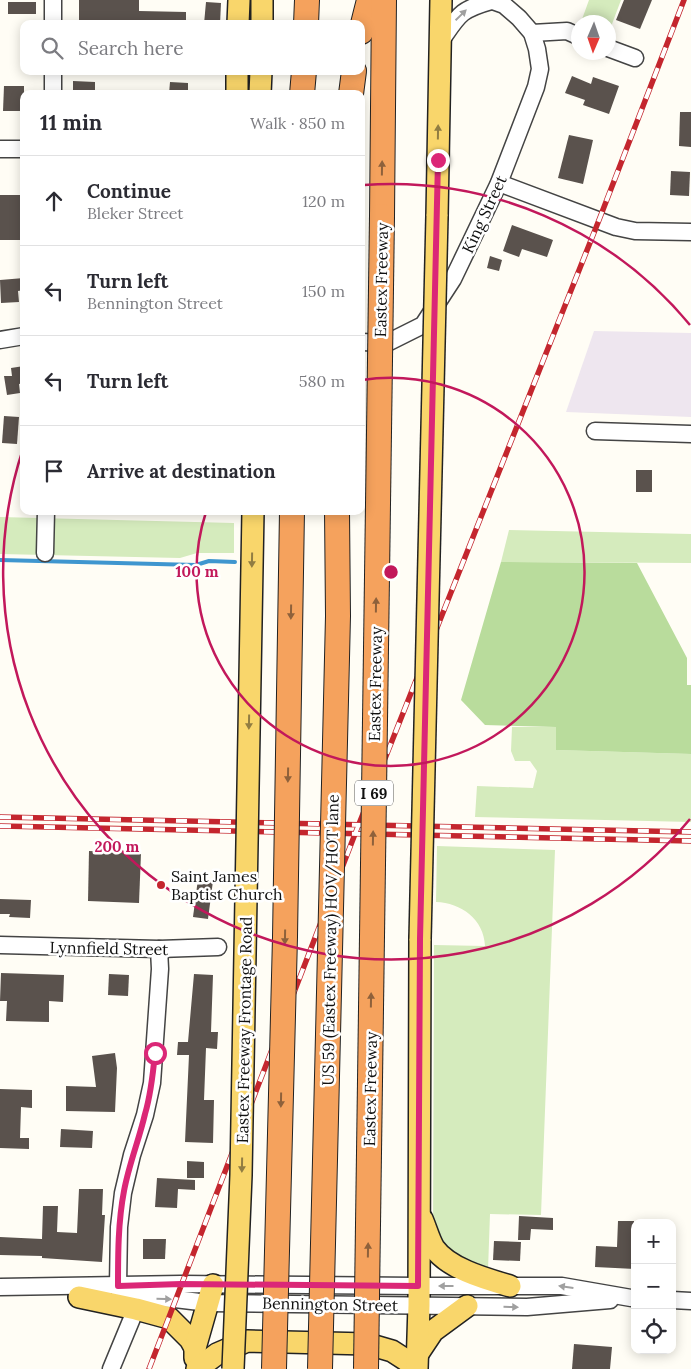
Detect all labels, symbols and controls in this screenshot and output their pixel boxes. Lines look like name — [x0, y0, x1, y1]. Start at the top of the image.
one-way arrow — [455, 9, 467, 21]
north arrow — [571, 15, 616, 60]
search box — [20, 20, 365, 75]
icon: search — [38, 34, 66, 62]
text: Search here — [78, 36, 184, 60]
text: 11 min — [40, 109, 102, 136]
text: Walk · 850 m — [250, 113, 345, 133]
one-way arrow — [435, 124, 443, 140]
route end — [427, 149, 450, 172]
one-way arrow — [379, 159, 387, 175]
street label: King Street — [457, 171, 511, 256]
text: Continue — [87, 179, 171, 203]
icon: ahead — [40, 187, 68, 215]
text: 120 m — [302, 191, 345, 211]
text: Bleker Street — [87, 203, 183, 223]
street label: Eastex Freeway — [370, 222, 392, 338]
text: Turn left — [87, 269, 168, 293]
icon: left — [40, 277, 68, 305]
text: 150 m — [302, 281, 345, 301]
text: Bennington Street — [87, 293, 223, 313]
icon: left — [40, 367, 68, 395]
text: Turn left — [87, 369, 168, 393]
text: 580 m — [299, 371, 345, 391]
icon: arrive — [40, 457, 68, 485]
text: Arrive at destination — [87, 459, 276, 483]
one-way arrow — [248, 552, 256, 568]
text: 100 m — [176, 562, 219, 581]
centre of rings — [382, 563, 400, 581]
one-way arrow — [372, 597, 380, 613]
one-way arrow — [286, 605, 294, 621]
street label: Eastex Freeway — [364, 626, 386, 742]
one-way arrow — [245, 715, 253, 731]
one-way arrow — [284, 767, 292, 783]
road number: I 69 — [355, 780, 393, 806]
street label: US 59 (Eastex Freeway) HOV/HOT lane — [317, 794, 344, 1086]
one-way arrow — [369, 830, 377, 846]
text: 200 m — [95, 837, 140, 856]
place label: Saint James Baptist Church — [171, 866, 283, 904]
marker: Saint James Baptist Church — [155, 879, 167, 891]
street label: Eastex Freeway Frontage Road — [232, 916, 256, 1144]
one-way arrow — [281, 930, 289, 946]
street label: Lynnfield Street — [49, 937, 169, 959]
one-way arrow — [367, 992, 375, 1008]
street label: Eastex Freeway — [359, 1031, 381, 1147]
route start — [144, 1042, 167, 1065]
one-way arrow — [277, 1092, 285, 1108]
one-way arrow — [237, 1157, 245, 1173]
map controls — [631, 1219, 676, 1354]
button: + — [631, 1219, 676, 1264]
one-way arrow — [364, 1242, 372, 1258]
button: − — [631, 1264, 676, 1309]
one-way arrow — [438, 1282, 454, 1290]
one-way arrow — [558, 1283, 574, 1291]
street label: Bennington Street — [262, 1293, 399, 1315]
one-way arrow — [156, 1295, 172, 1303]
one-way arrow — [503, 1303, 519, 1311]
button: locate — [631, 1309, 676, 1354]

